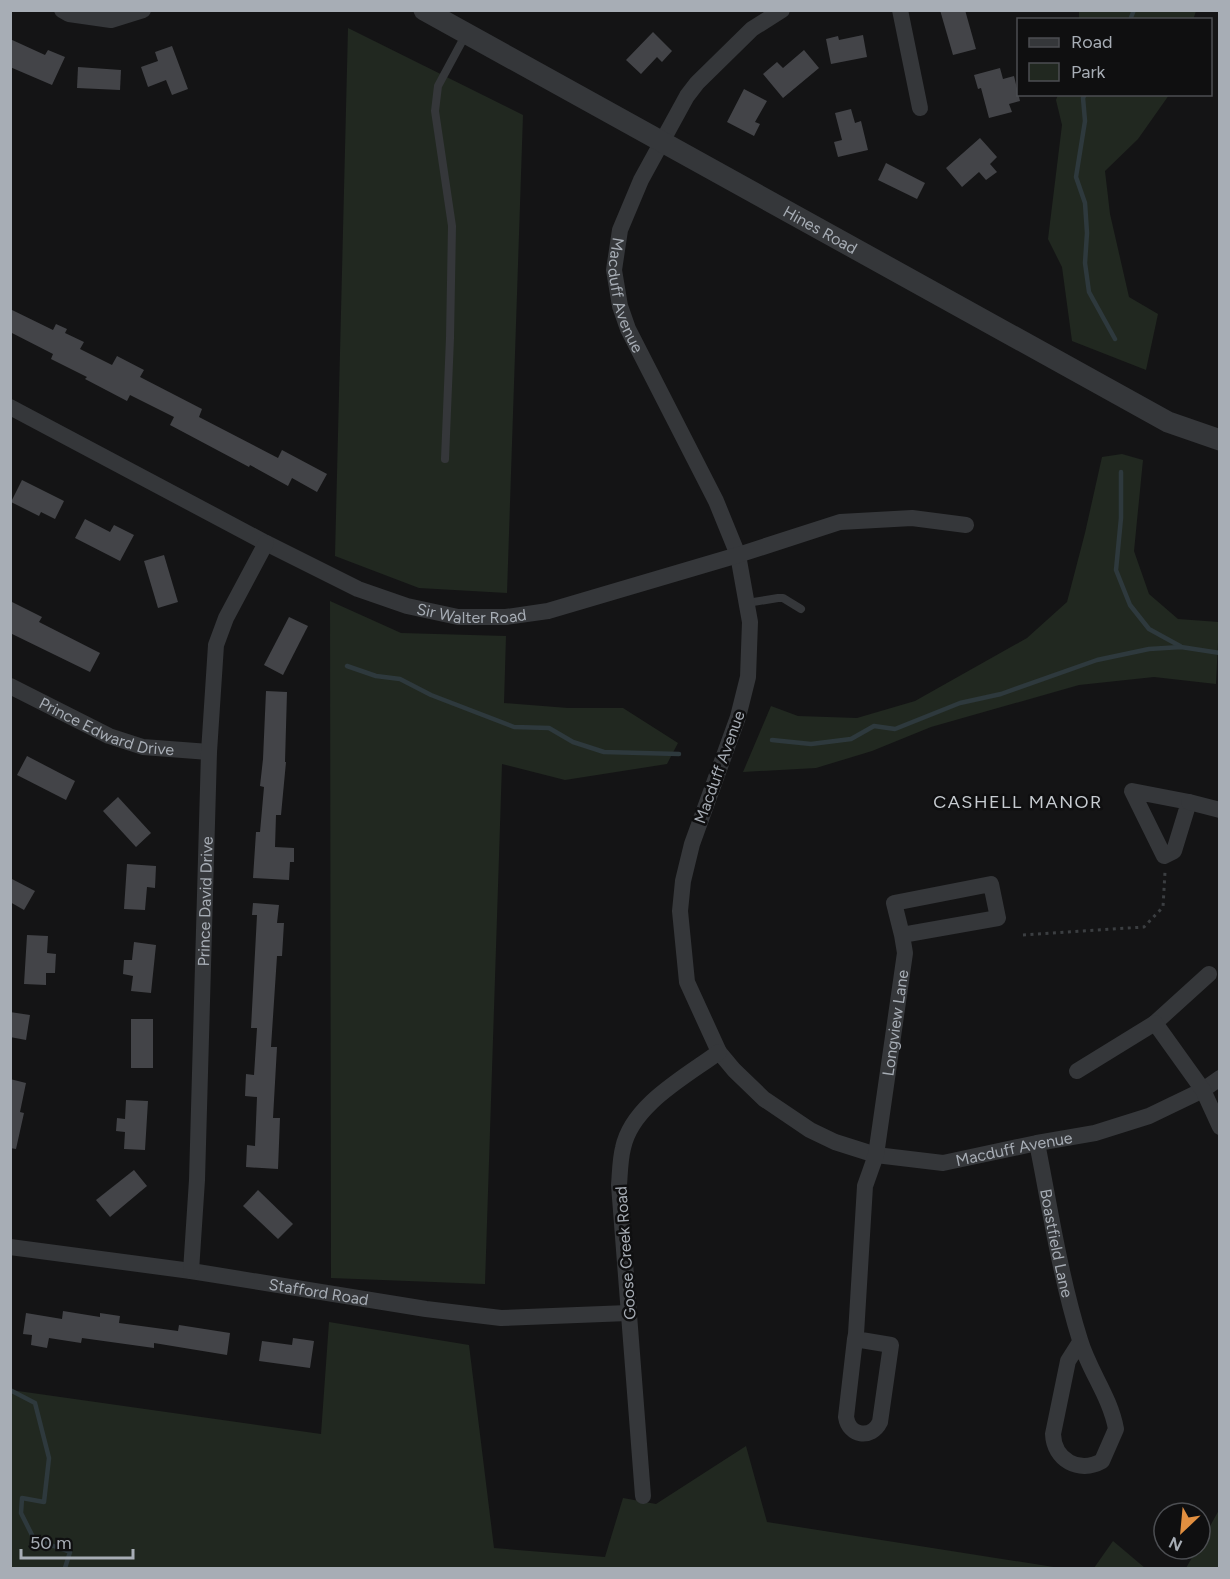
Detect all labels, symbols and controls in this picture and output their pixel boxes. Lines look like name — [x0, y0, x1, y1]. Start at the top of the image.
legend — [1017, 18, 1212, 96]
text: Road — [1071, 31, 1112, 53]
text: Park — [1071, 61, 1106, 83]
street label: Hines Road — [780, 202, 860, 258]
street label: Macduff Avenue — [604, 236, 648, 356]
street label: Sir Walter Road — [415, 599, 528, 628]
street label: Prince Edward Drive — [36, 693, 175, 759]
street label: Macduff Avenue — [690, 708, 749, 826]
district label: CASHELL MANOR — [933, 791, 1103, 813]
street label: Prince David Drive — [194, 836, 217, 967]
street label: Longview Lane — [878, 968, 913, 1077]
street label: Macduff Avenue — [954, 1128, 1074, 1170]
street label: Goose Creek Road — [611, 1186, 640, 1320]
street label: Boastfield Lane — [1036, 1187, 1077, 1300]
street label: Stafford Road — [267, 1275, 370, 1310]
north arrow — [1152, 1501, 1212, 1561]
scale bar — [21, 1522, 134, 1560]
text: 50 m — [30, 1532, 72, 1554]
text: N — [1166, 1533, 1185, 1555]

